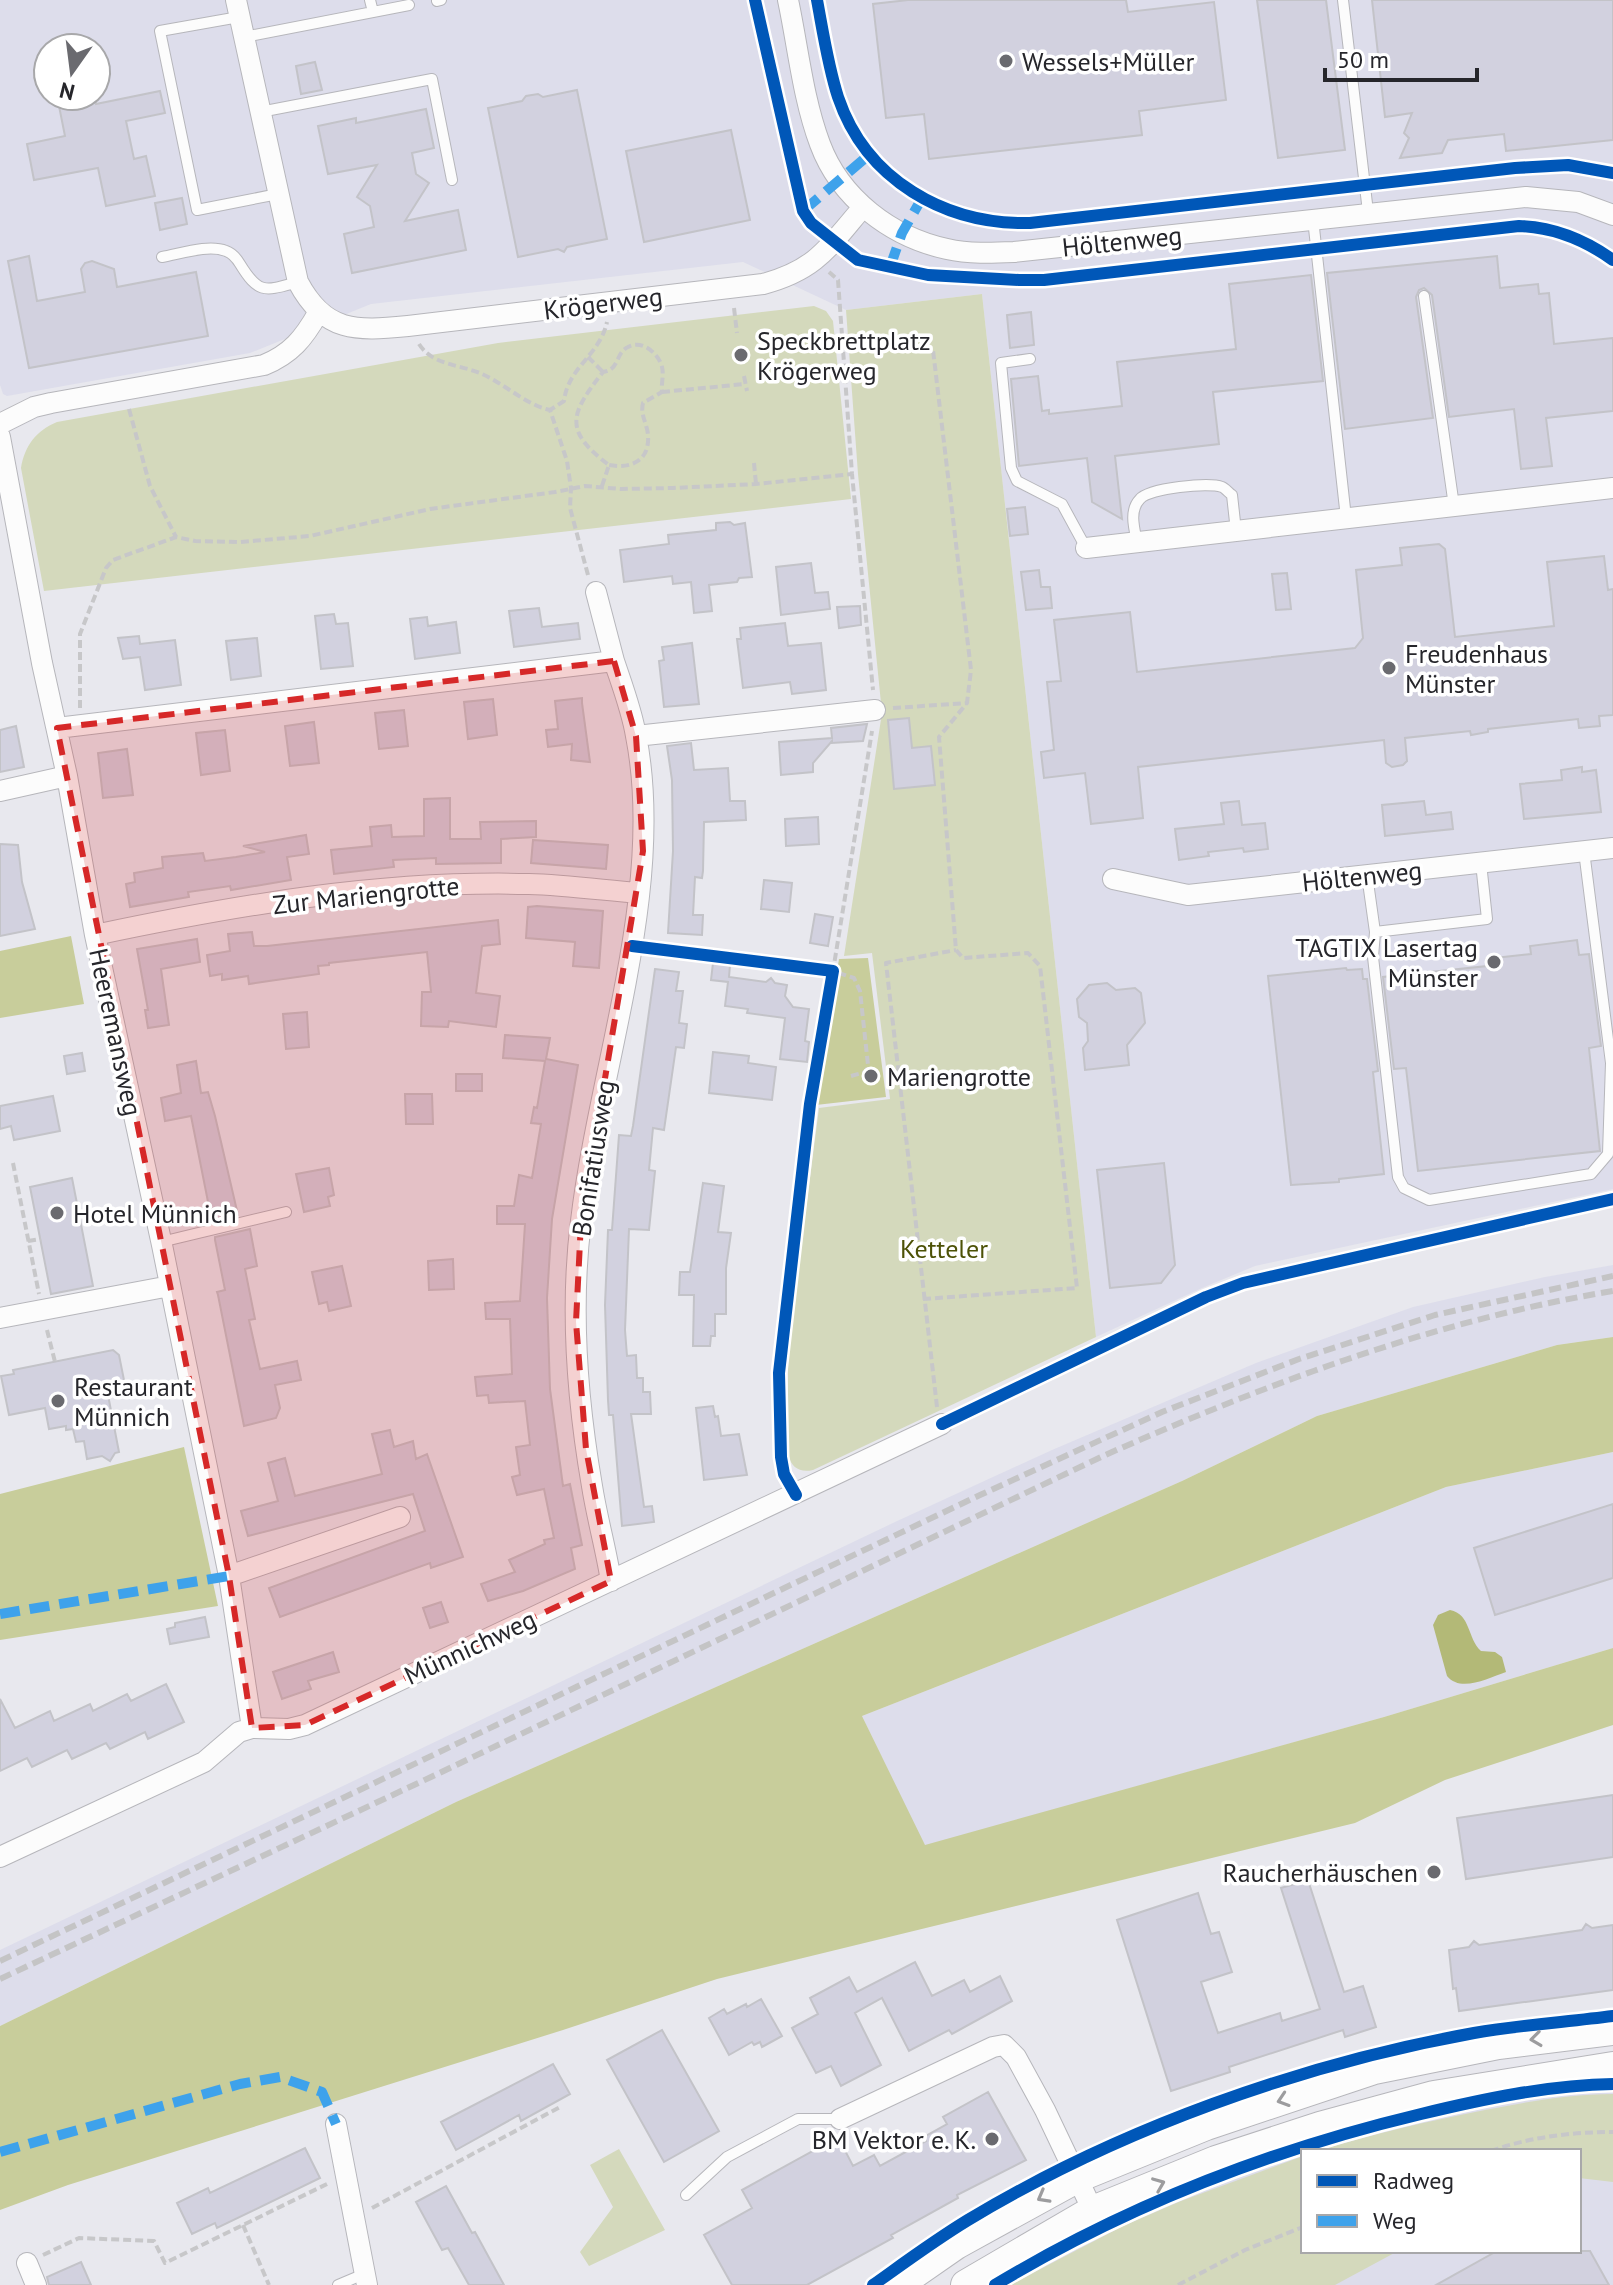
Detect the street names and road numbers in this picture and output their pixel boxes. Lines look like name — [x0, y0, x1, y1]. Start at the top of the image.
street label: Höltenweg — [1060, 218, 1184, 264]
street label: Krögerweg — [542, 279, 664, 327]
street label: Höltenweg — [1300, 853, 1424, 899]
street label: Zur Mariengrotte — [271, 869, 461, 921]
street label: Heeremansweg — [82, 945, 150, 1119]
street label: Bonifatiusweg — [564, 1077, 622, 1239]
street label: Münnichweg — [399, 1602, 541, 1692]

